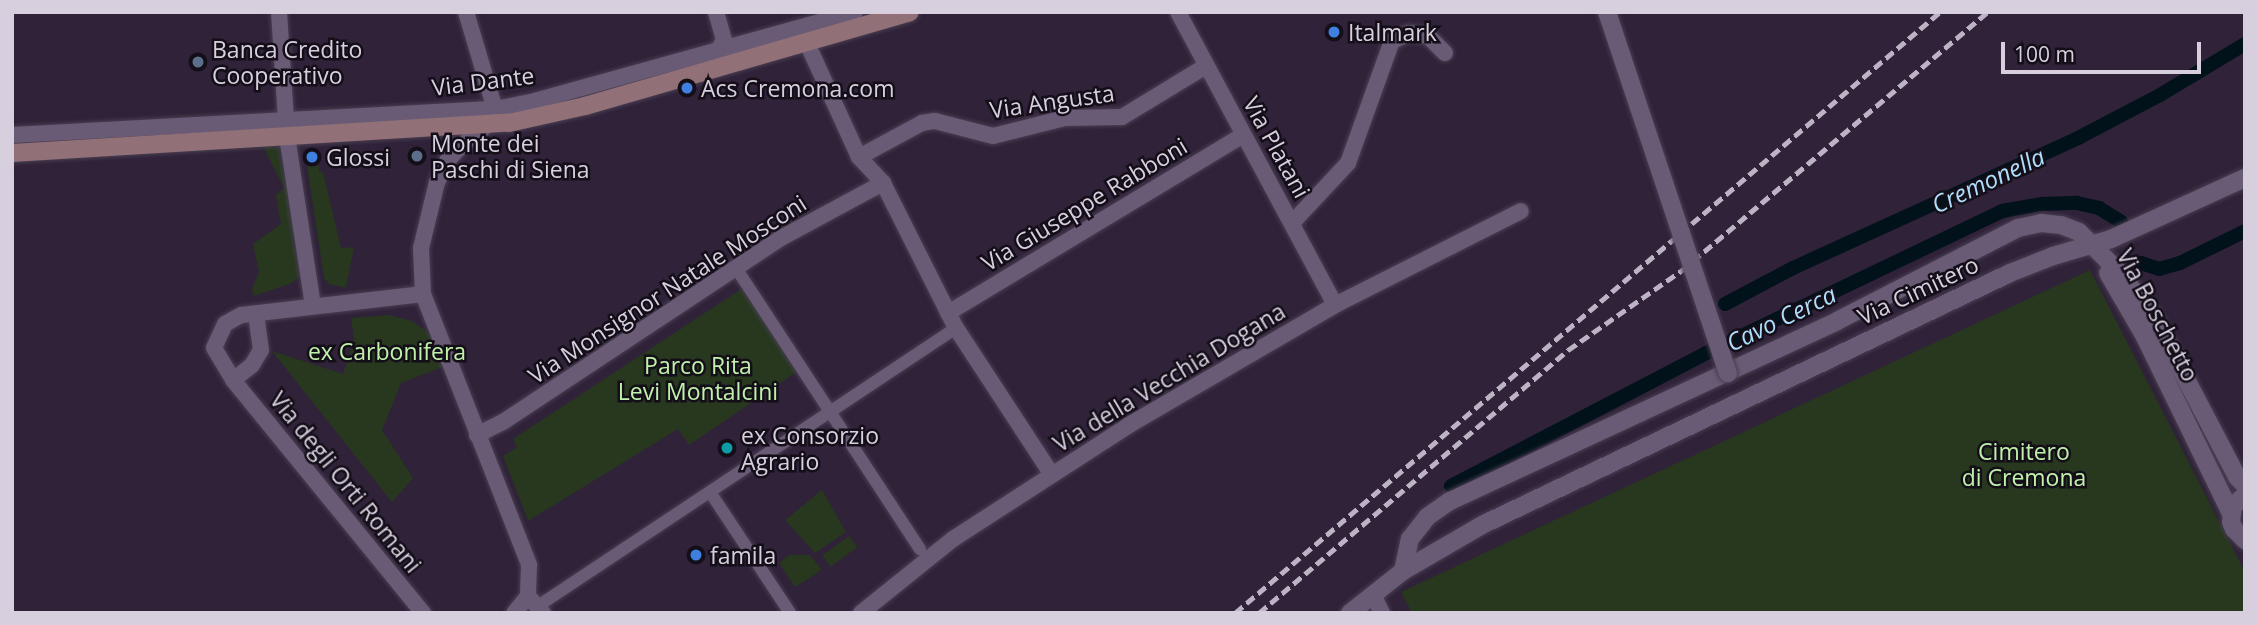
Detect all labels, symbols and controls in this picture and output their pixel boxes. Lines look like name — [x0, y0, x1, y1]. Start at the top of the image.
place label: Italmark — [1348, 18, 1437, 46]
marker: Italmark — [1326, 24, 1342, 40]
scale bar — [2005, 28, 2204, 72]
place label: Banca Credito Cooperativo — [212, 35, 362, 89]
text: 100 m — [2014, 40, 2075, 68]
marker: Banca Credito Cooperativo — [190, 54, 206, 70]
street label: Via Dante — [430, 61, 536, 101]
place label: Acs Cremona.com — [701, 74, 895, 102]
street label: Via Angusta — [988, 79, 1116, 123]
marker: Acs Cremona.com — [679, 80, 695, 96]
street label: Via Platani — [1238, 92, 1316, 202]
place label: Monte dei Paschi di Siena — [431, 129, 590, 183]
street label: Via Giuseppe Rabboni — [976, 132, 1192, 276]
water label: Cremonella — [1927, 141, 2049, 219]
place label: Glossi — [326, 143, 390, 171]
marker: Monte dei Paschi di Siena — [409, 148, 425, 164]
marker: Glossi — [304, 149, 320, 165]
street label: Via Monsignor Natale Mosconi — [523, 189, 811, 389]
street label: Via Boschetto — [2111, 244, 2205, 386]
street label: Via Cimitero — [1853, 250, 1983, 330]
water label: Cavo Cerca — [1721, 279, 1841, 357]
street label: Via della Vecchia Dogana — [1048, 297, 1290, 457]
park label: ex Carbonifera — [308, 337, 466, 365]
park label: Parco Rita Levi Montalcini — [618, 351, 778, 405]
street label: Via degli Orti Romani — [265, 386, 427, 578]
place label: ex Consorzio Agrario — [741, 421, 879, 475]
park label: Cimitero di Cremona — [1962, 437, 2086, 491]
marker: ex Consorzio Agrario — [719, 440, 735, 456]
place label: famila — [710, 541, 776, 569]
marker: famila — [688, 547, 704, 563]

